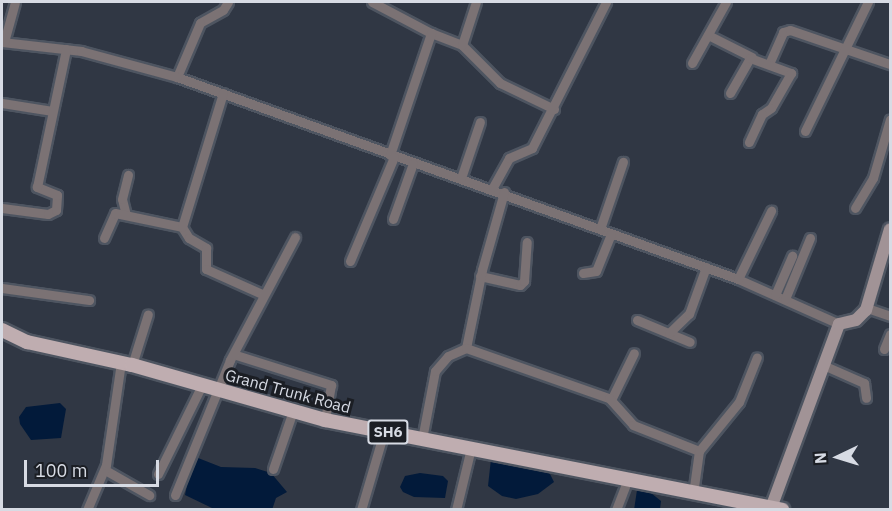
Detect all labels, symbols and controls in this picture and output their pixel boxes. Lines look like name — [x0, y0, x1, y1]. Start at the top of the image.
street label: Grand Trunk Road — [223, 365, 353, 417]
road number: SH6 — [367, 420, 409, 444]
north arrow — [808, 427, 868, 487]
scale bar — [27, 448, 162, 486]
text: N — [810, 452, 830, 465]
text: 100 m — [35, 459, 87, 482]

